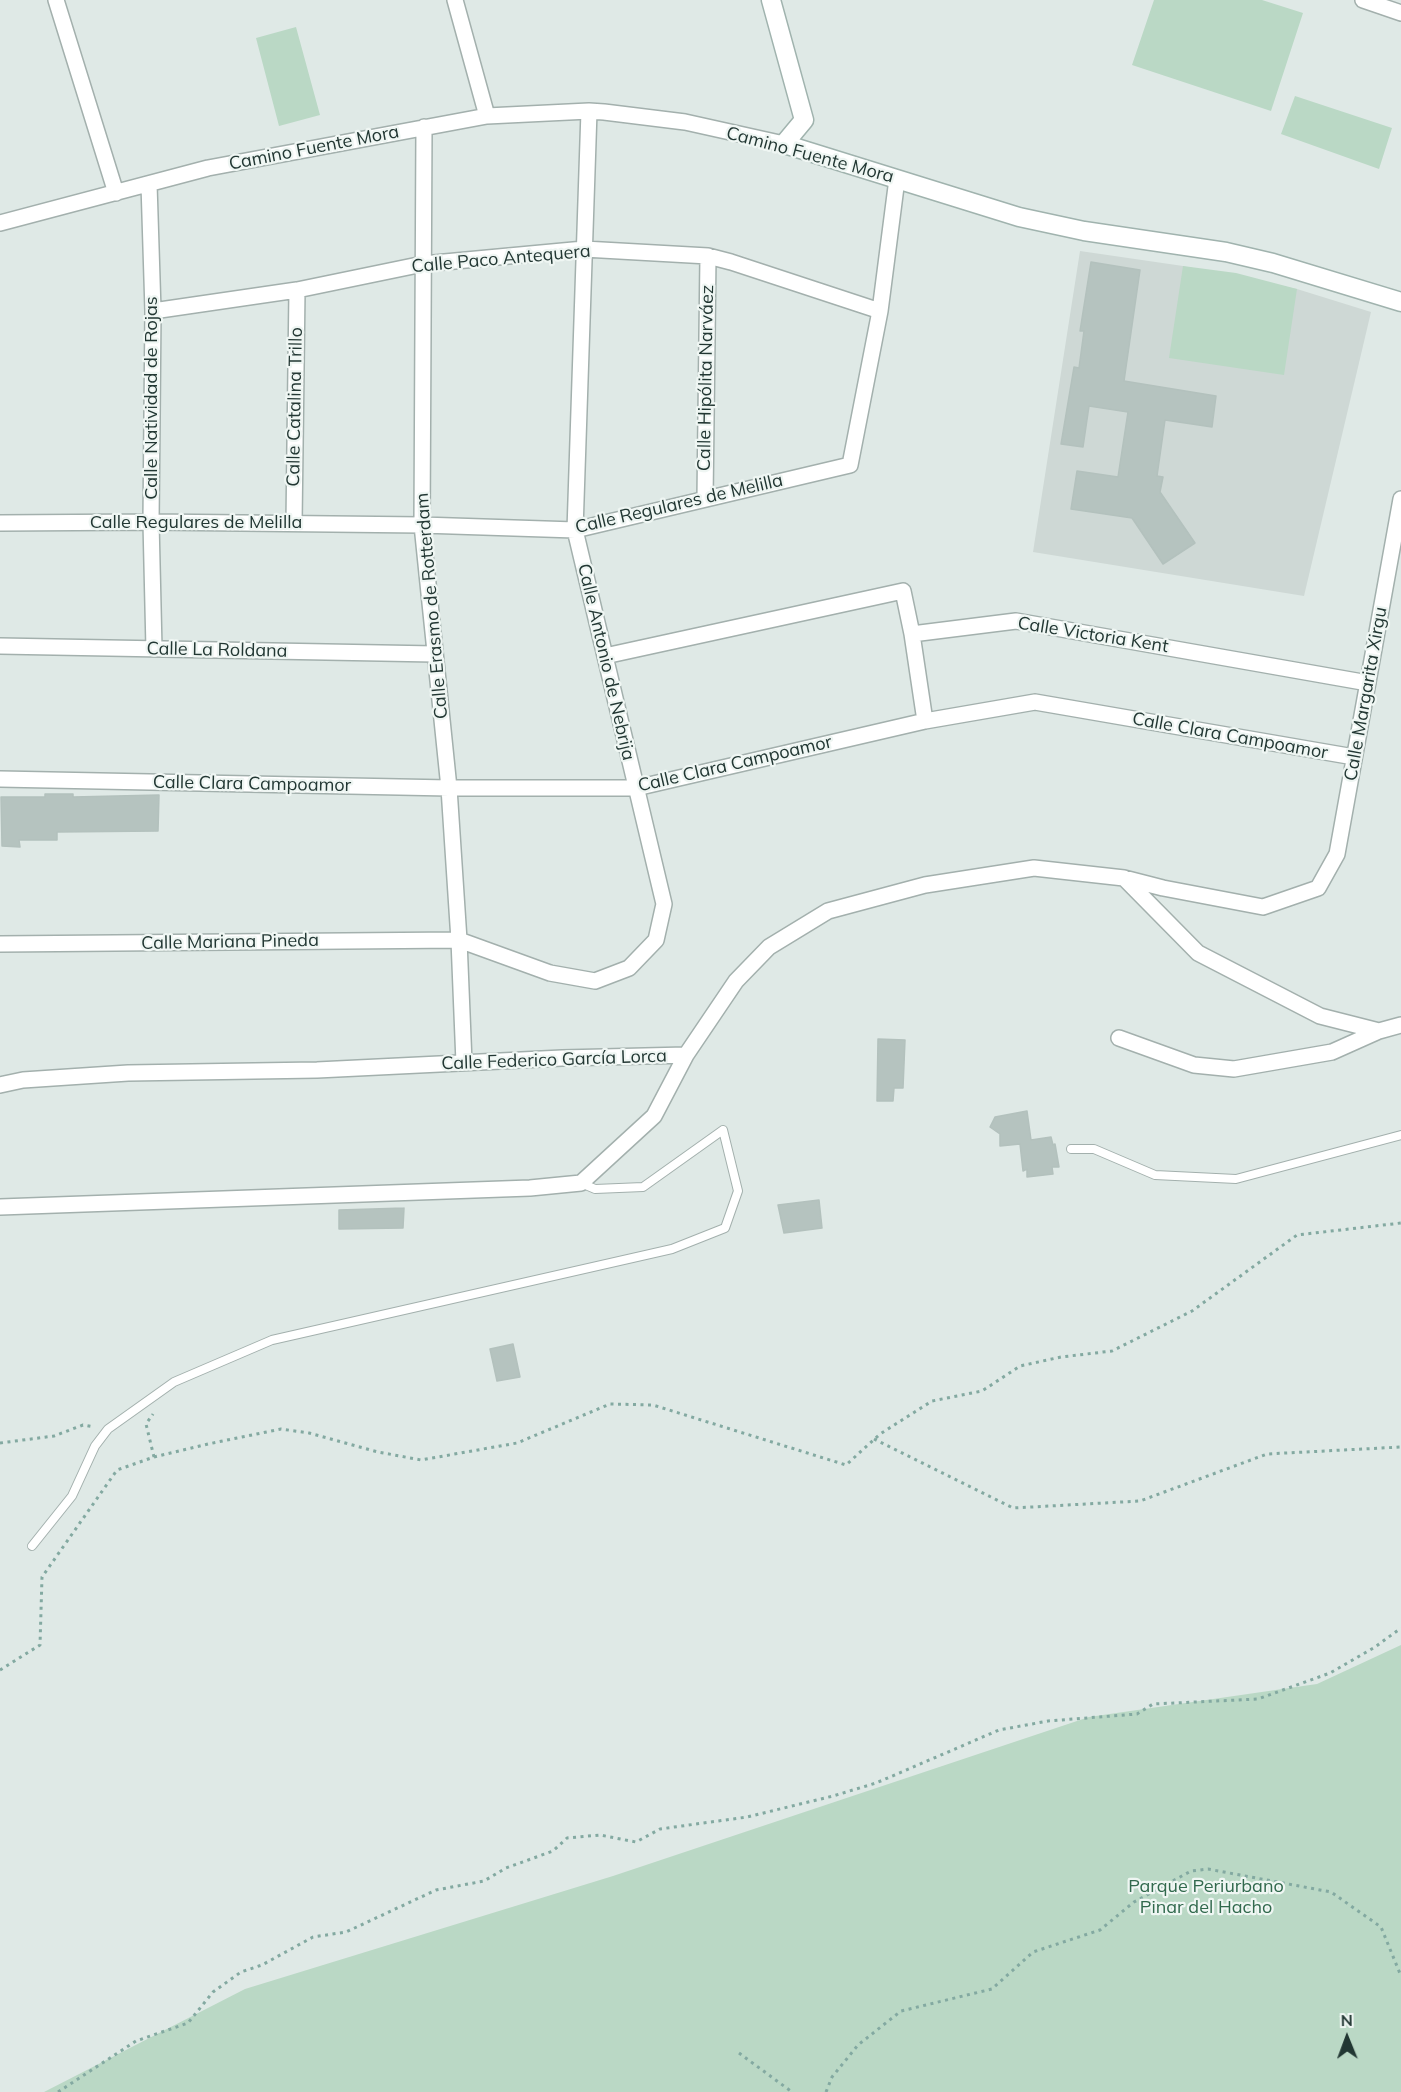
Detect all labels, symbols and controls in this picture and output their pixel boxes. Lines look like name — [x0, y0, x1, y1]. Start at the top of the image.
street label: Camino Fuente Mora — [227, 121, 401, 175]
street label: Camino Fuente Mora — [724, 122, 896, 188]
street label: Calle Paco Antequera — [411, 240, 591, 278]
street label: Calle Hipólita Narváez — [694, 285, 718, 471]
street label: Calle Natividad de Rojas — [141, 296, 163, 500]
street label: Calle Catalina Trillo — [283, 327, 307, 487]
street label: Calle Regulares de Melilla — [573, 470, 785, 538]
street label: Calle Erasmo de Rotterdam — [411, 492, 453, 720]
street label: Calle Regulares de Melilla — [90, 512, 302, 534]
street label: Calle Antonio de Nebrija — [573, 562, 639, 762]
street label: Calle Margarita Xirgu — [1340, 605, 1392, 783]
street label: Calle Victoria Kent — [1016, 612, 1170, 658]
street label: Calle La Roldana — [146, 638, 288, 662]
street label: Calle Clara Campoamor — [1130, 708, 1330, 764]
street label: Calle Clara Campoamor — [636, 731, 834, 797]
street label: Calle Clara Campoamor — [153, 771, 351, 797]
street label: Calle Mariana Pineda — [141, 930, 319, 954]
street label: Calle Federico García Lorca — [441, 1045, 667, 1075]
park label: Parque Periurbano Pinar del Hacho — [1128, 1876, 1284, 1918]
north arrow — [1317, 2008, 1377, 2068]
text: N — [1340, 2010, 1353, 2030]

